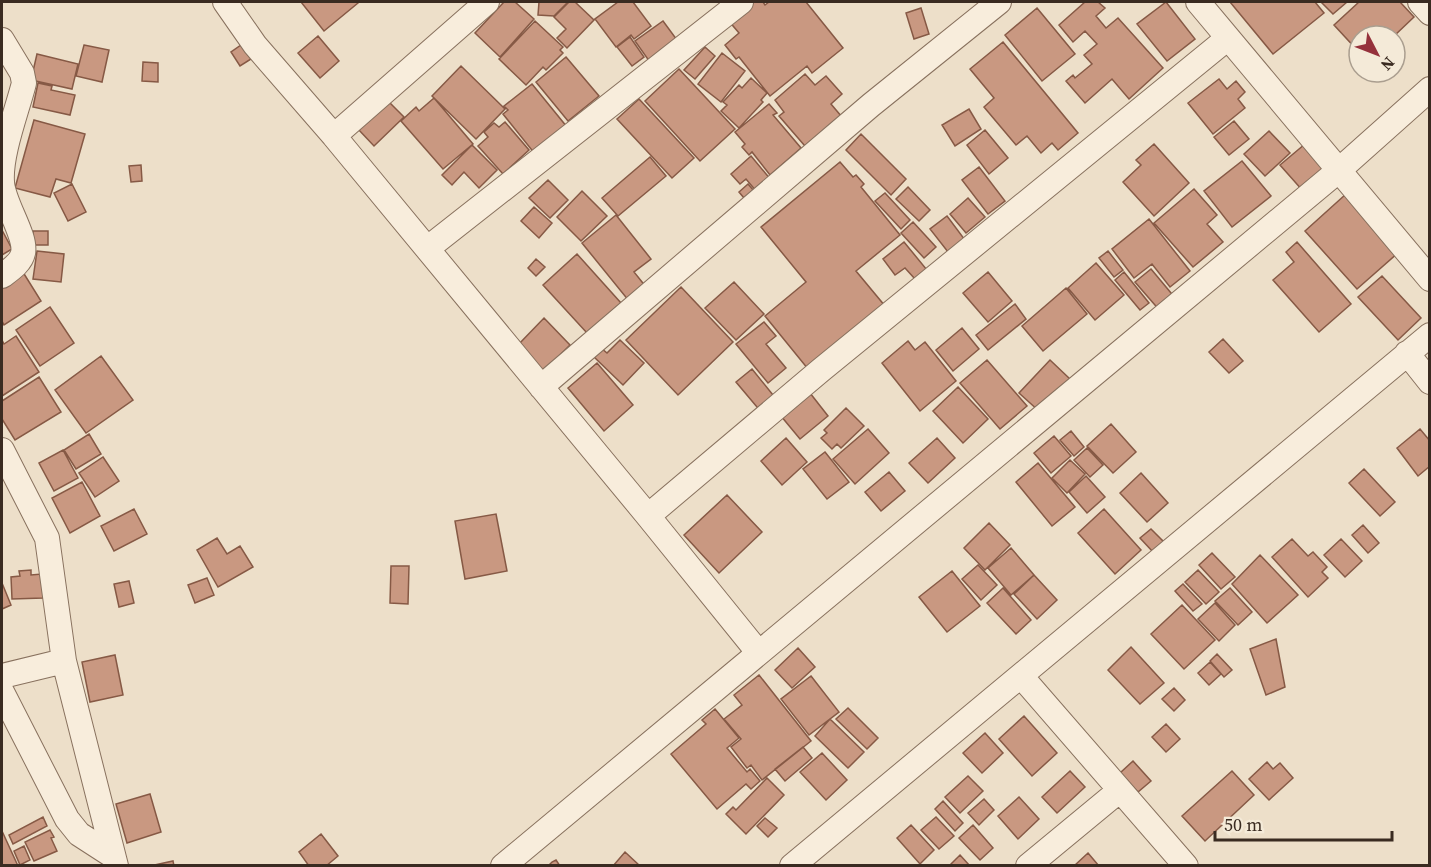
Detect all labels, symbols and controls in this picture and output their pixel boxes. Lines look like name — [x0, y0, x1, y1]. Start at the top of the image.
north arrow — [1347, 24, 1407, 84]
text: N — [1376, 52, 1400, 76]
scale bar — [1215, 804, 1392, 842]
text: 50 m — [1224, 812, 1262, 837]

